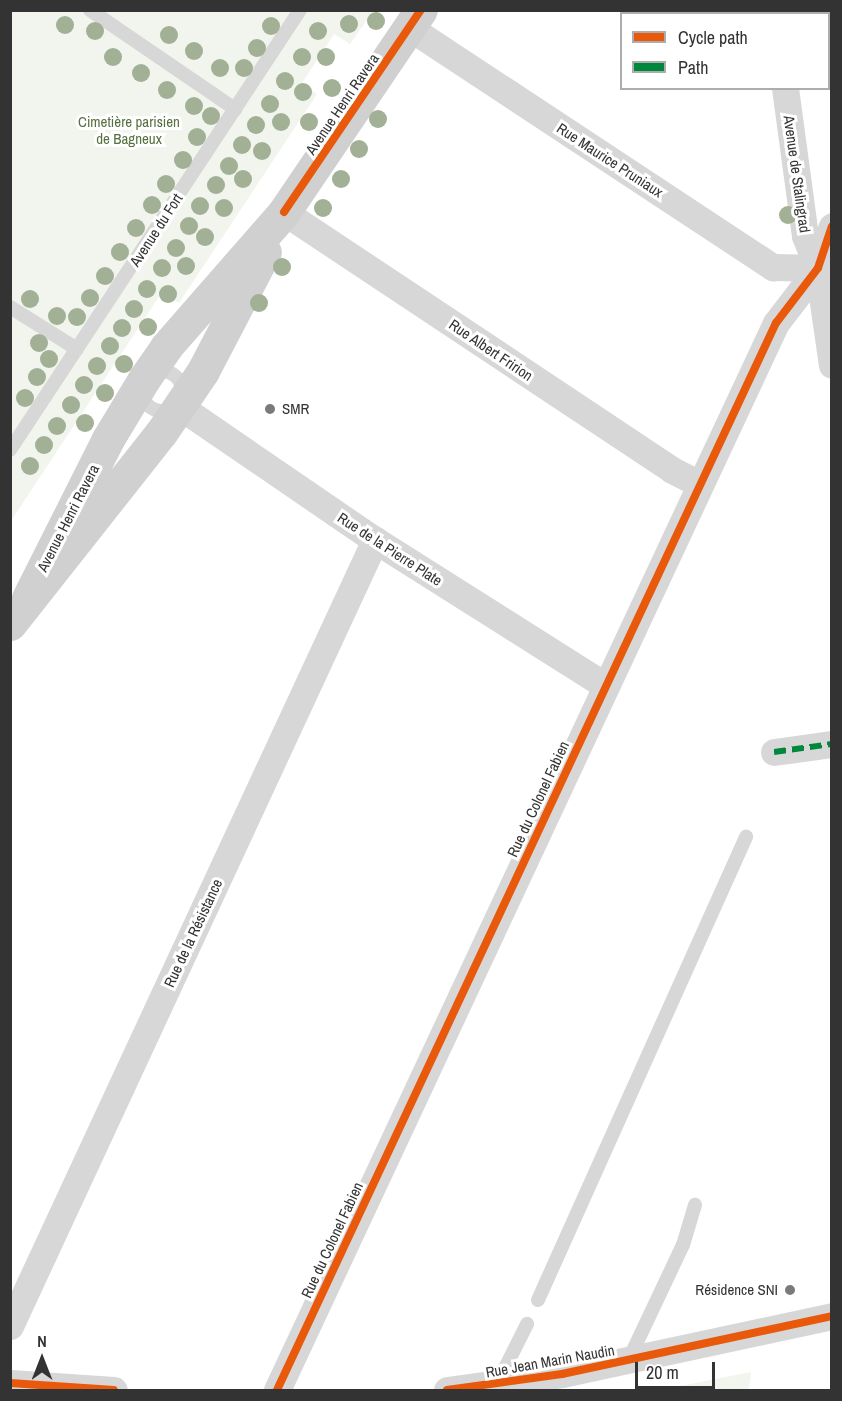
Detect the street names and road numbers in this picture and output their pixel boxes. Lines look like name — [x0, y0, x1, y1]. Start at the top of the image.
street label: Avenue Henri Ravera — [302, 50, 382, 158]
street label: Avenue de Stalingrad — [780, 114, 814, 234]
street label: Rue Maurice Pruniaux — [553, 119, 667, 201]
street label: Avenue du Fort — [126, 190, 186, 270]
street label: Rue Albert Fririon — [445, 315, 537, 385]
street label: Avenue Henri Ravera — [33, 461, 103, 575]
street label: Rue de la Pierre Plate — [334, 508, 446, 590]
street label: Rue du Colonel Fabien — [503, 738, 573, 860]
street label: Rue de la Résistance — [160, 876, 226, 990]
street label: Rue du Colonel Fabien — [297, 1179, 367, 1301]
street label: Rue Jean Marin Naudin — [484, 1341, 616, 1381]

